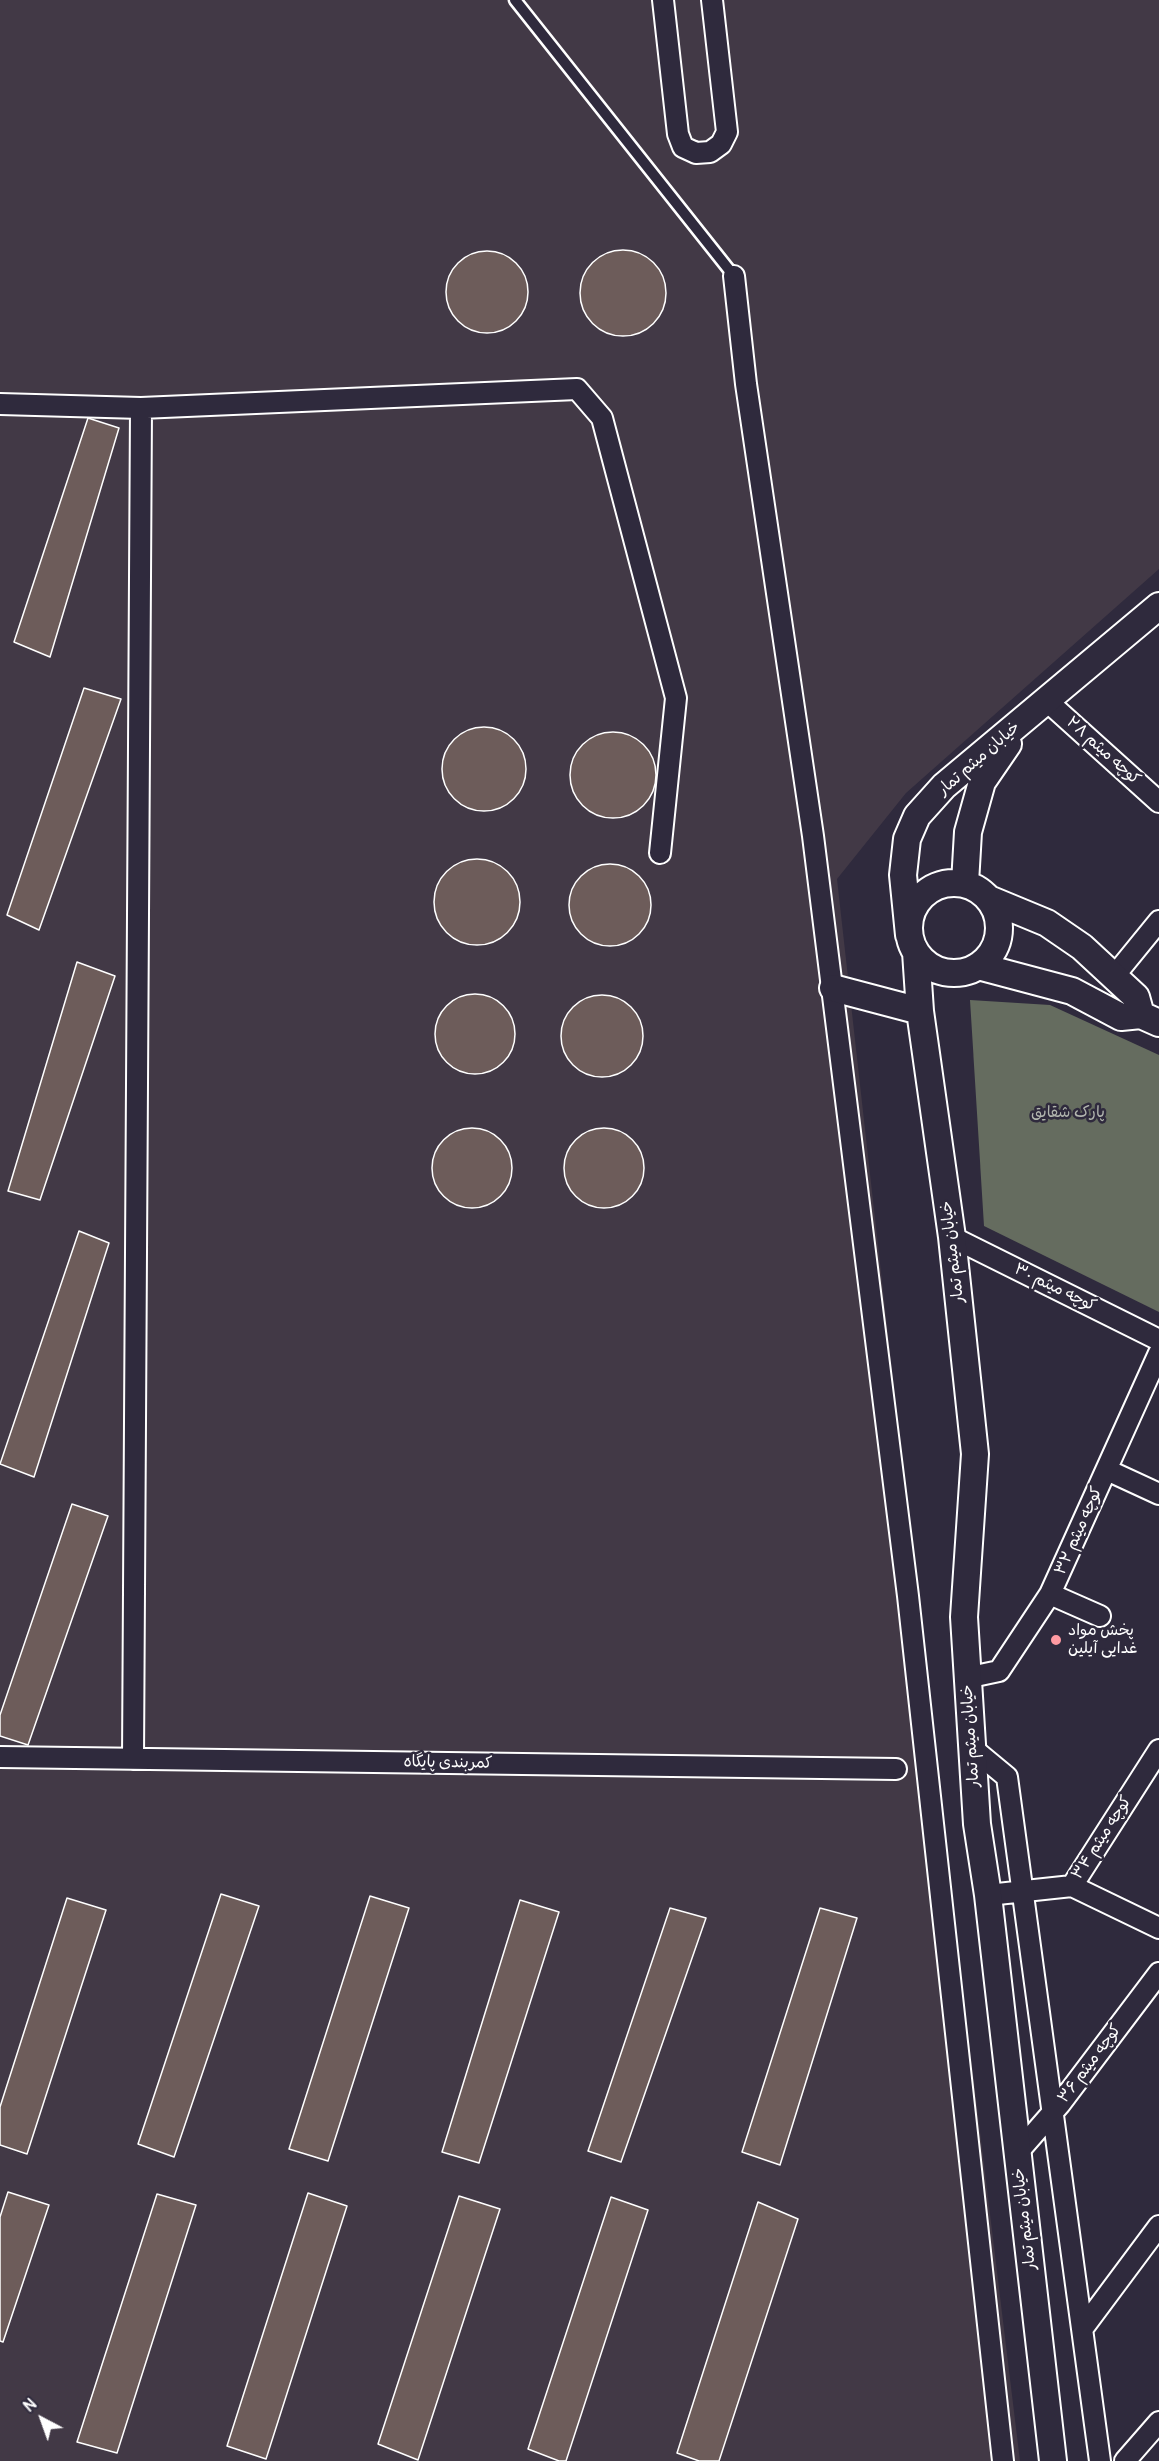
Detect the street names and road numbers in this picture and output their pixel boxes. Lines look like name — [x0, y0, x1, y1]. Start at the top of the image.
street label: کوچه میثم ۲۸ — [1062, 713, 1144, 789]
street label: خیابان میثم تمار — [934, 718, 1024, 800]
street label: خیابان میثم تمار — [937, 1200, 969, 1304]
street label: کوچه میثم ۳۰ — [1011, 1260, 1099, 1316]
street label: کوچه میثم ۳۲ — [1051, 1484, 1107, 1578]
street label: خیابان میثم تمار — [958, 1684, 984, 1788]
street label: کمربندی پایگاه — [403, 1753, 493, 1773]
street label: کوچه میثم ۳۴ — [1068, 1793, 1136, 1883]
street label: کوچه میثم ۳۶ — [1054, 2021, 1126, 2107]
street label: خیابان میثم تمار — [1009, 2167, 1041, 2271]

